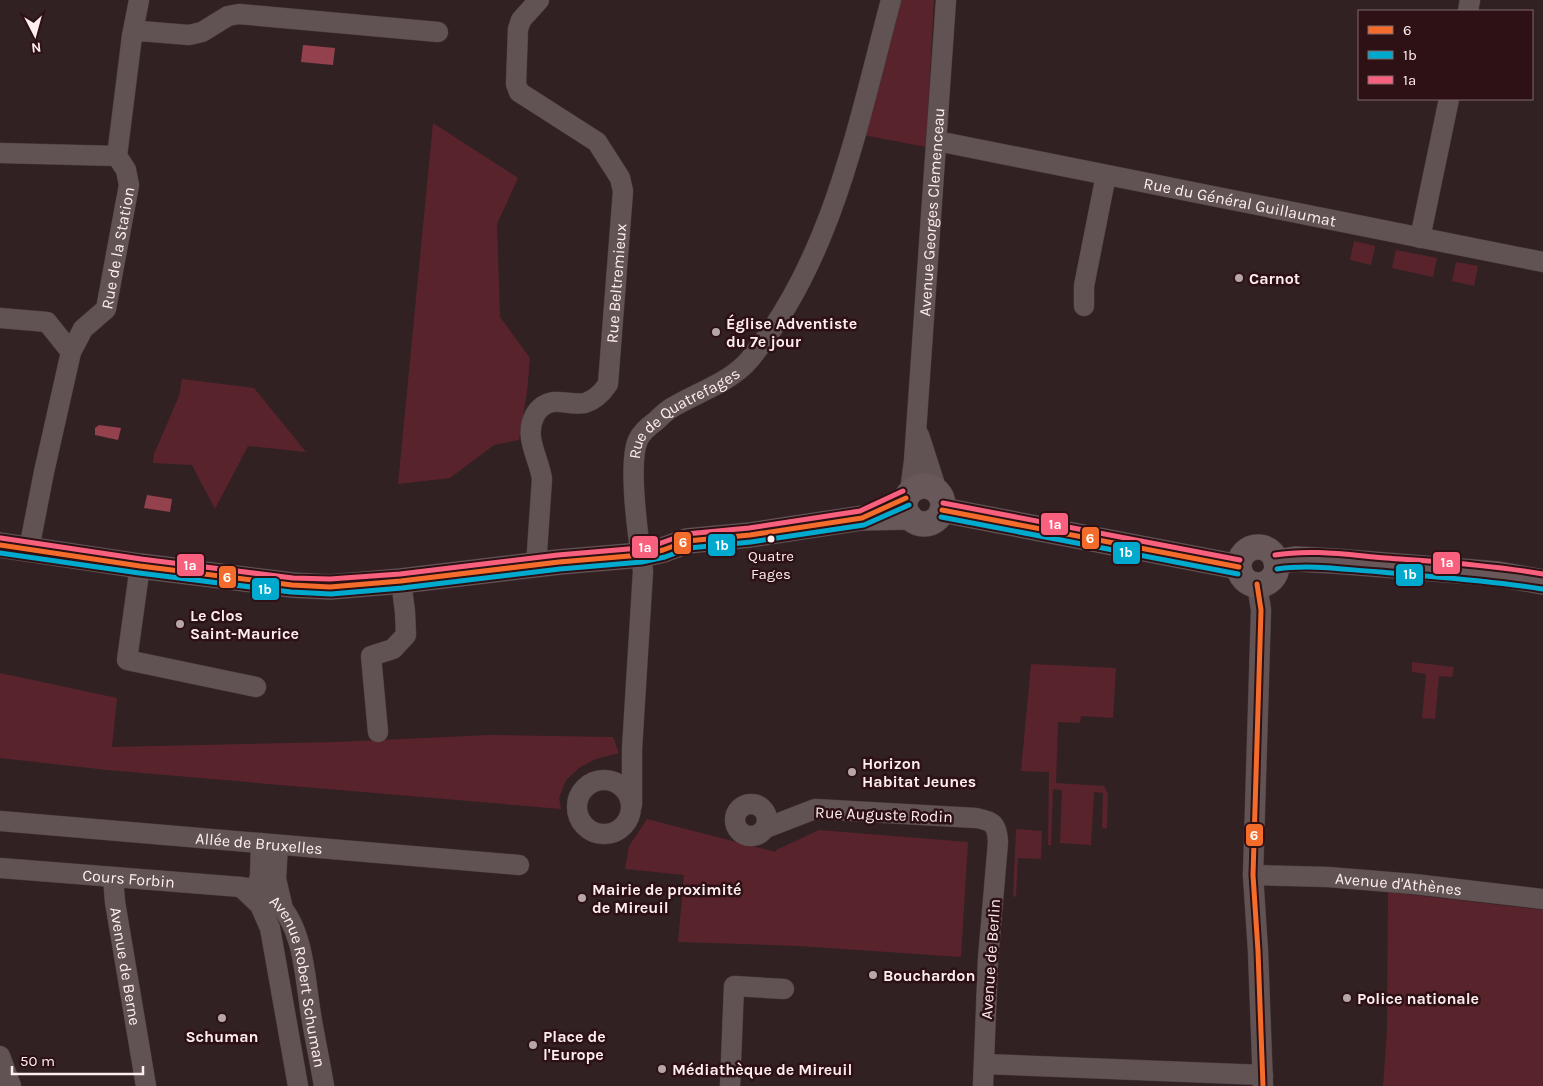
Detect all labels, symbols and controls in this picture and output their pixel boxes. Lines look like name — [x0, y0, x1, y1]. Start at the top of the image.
north arrow — [10, 10, 60, 60]
legend — [1358, 10, 1533, 100]
text: 6 — [1403, 21, 1412, 39]
text: N — [30, 38, 42, 56]
text: 1b — [1403, 46, 1417, 64]
text: 1a — [1403, 71, 1416, 89]
street label: Avenue Georges Clemenceau — [915, 107, 949, 317]
street label: Rue du Général Guillaumat — [1142, 173, 1338, 230]
street label: Rue de la Station — [97, 185, 138, 311]
street label: Rue Beltremieux — [602, 223, 630, 344]
place label: Carnot — [1249, 269, 1300, 288]
marker: Carnot — [1233, 272, 1245, 284]
place label: Église Adventiste du 7e jour — [726, 314, 857, 351]
marker: Église Adventiste du 7e jour — [710, 326, 722, 338]
street label: Rue de Quatrefages — [625, 364, 744, 460]
line badge: 1a — [1040, 512, 1069, 536]
text: 1a — [1048, 516, 1062, 533]
line badge: 6 — [1081, 526, 1100, 550]
text: 6 — [1086, 530, 1094, 547]
line badge: 6 — [673, 531, 692, 555]
line badge: 1b — [707, 533, 736, 557]
text: 6 — [679, 534, 687, 551]
marker: Quatre Fages — [766, 534, 776, 544]
line badge: 1a — [631, 535, 659, 559]
text: 1b — [715, 537, 729, 554]
text: 1a — [638, 539, 652, 556]
line badge: 1b — [1112, 541, 1141, 565]
text: 1b — [1119, 544, 1133, 561]
place label: Quatre Fages — [748, 547, 794, 583]
line badge: 1a — [1432, 551, 1461, 575]
line badge: 1a — [176, 553, 205, 577]
text: 1a — [1440, 554, 1454, 571]
text: 1a — [183, 557, 197, 574]
line badge: 1b — [1395, 563, 1424, 587]
line badge: 6 — [218, 565, 237, 589]
text: 1b — [1403, 566, 1417, 583]
text: 6 — [223, 569, 231, 586]
line badge: 1b — [251, 577, 280, 601]
text: 1b — [258, 581, 272, 598]
place label: Le Clos Saint-Maurice — [190, 606, 299, 643]
marker: Le Clos Saint-Maurice — [174, 618, 186, 630]
place label: Horizon Habitat Jeunes — [862, 754, 976, 791]
marker: Horizon Habitat Jeunes — [846, 766, 858, 778]
street label: Rue Auguste Rodin — [815, 803, 953, 826]
line badge: 6 — [1245, 823, 1264, 847]
text: 6 — [1250, 827, 1258, 844]
street label: Allée de Bruxelles — [195, 829, 323, 858]
street label: Cours Forbin — [82, 866, 176, 892]
street label: Avenue d'Athènes — [1334, 869, 1463, 900]
place label: Mairie de proximité de Mireuil — [592, 880, 741, 917]
street label: Avenue Robert Schuman — [266, 891, 330, 1069]
marker: Mairie de proximité de Mireuil — [576, 892, 588, 904]
street label: Avenue de Berlin — [977, 898, 1004, 1020]
street label: Avenue de Berne — [106, 905, 145, 1027]
place label: Bouchardon — [883, 966, 975, 985]
marker: Bouchardon — [867, 969, 879, 981]
place label: Police nationale — [1357, 989, 1479, 1008]
marker: Police nationale — [1341, 992, 1353, 1004]
marker: Schuman — [216, 1012, 228, 1024]
place label: Schuman — [185, 1027, 259, 1046]
place label: Place de l'Europe — [543, 1027, 606, 1064]
marker: Place de l'Europe — [527, 1039, 539, 1051]
scale bar — [12, 1044, 144, 1076]
text: 50 m — [20, 1052, 55, 1070]
place label: Médiathèque de Mireuil — [672, 1060, 853, 1079]
marker: Médiathèque de Mireuil — [656, 1063, 668, 1075]

